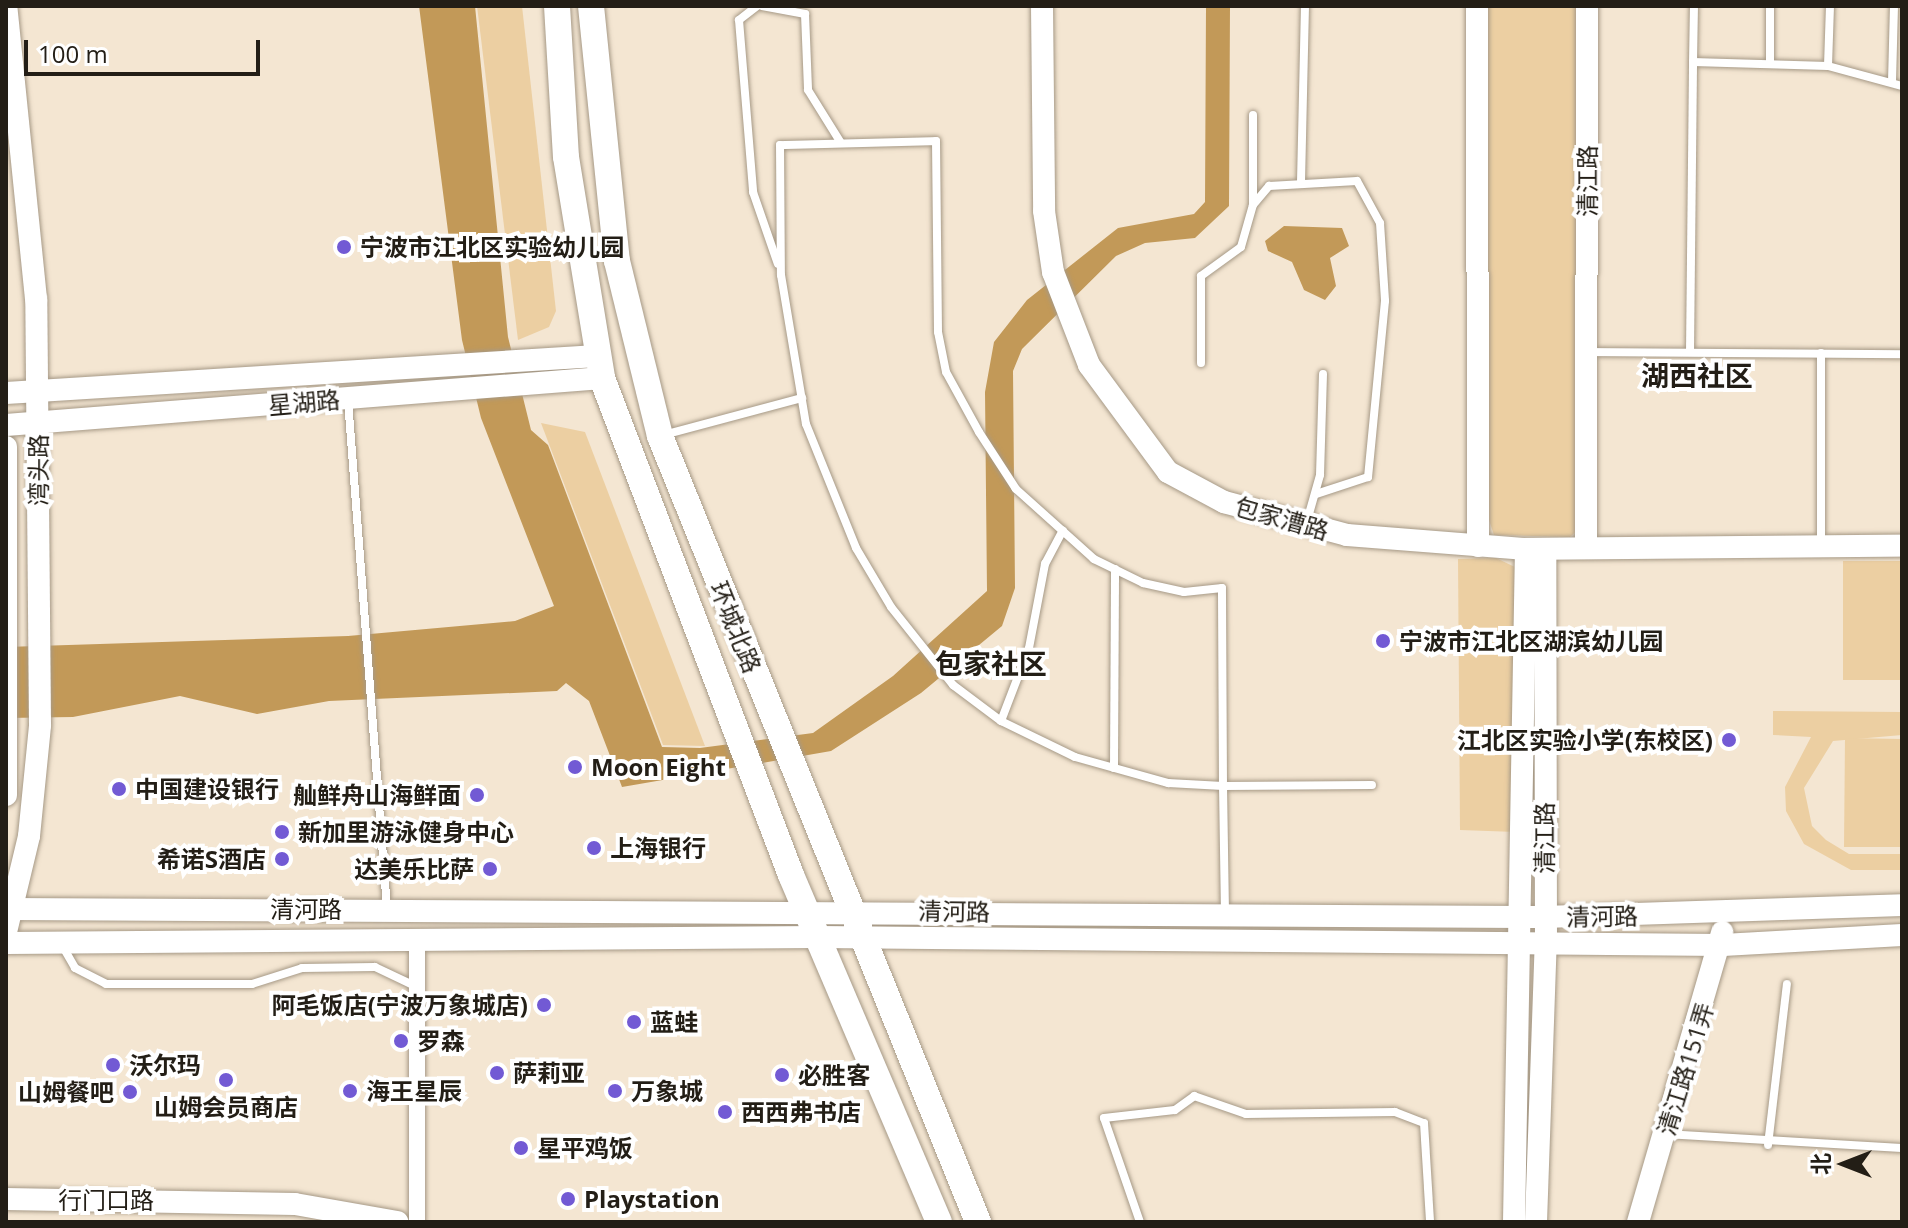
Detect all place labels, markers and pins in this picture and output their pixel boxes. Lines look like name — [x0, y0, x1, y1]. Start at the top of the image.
place label: 宁波市江北区实验幼儿园 — [360, 233, 624, 261]
marker: 宁波市江北区实验幼儿园 — [335, 238, 353, 256]
place label: 宁波市江北区湖滨幼儿园 — [1399, 627, 1663, 655]
marker: 宁波市江北区湖滨幼儿园 — [1374, 632, 1392, 650]
place label: 江北区实验小学(东校区) — [1457, 726, 1713, 754]
marker: 江北区实验小学(东校区) — [1720, 731, 1738, 749]
place label: Moon Eight — [591, 753, 726, 781]
marker: Moon Eight — [566, 758, 584, 776]
place label: 中国建设银行 — [135, 775, 279, 803]
marker: 中国建设银行 — [110, 780, 128, 798]
place label: 舢鲜舟山海鲜面 — [293, 781, 461, 809]
marker: 舢鲜舟山海鲜面 — [468, 786, 486, 804]
place label: 新加里游泳健身中心 — [298, 818, 514, 846]
marker: 新加里游泳健身中心 — [273, 823, 291, 841]
place label: 上海银行 — [610, 834, 706, 862]
marker: 上海银行 — [585, 839, 603, 857]
place label: 希诺S酒店 — [157, 845, 266, 873]
marker: 希诺S酒店 — [273, 850, 291, 868]
place label: 达美乐比萨 — [354, 855, 474, 883]
marker: 达美乐比萨 — [481, 860, 499, 878]
place label: 阿毛饭店(宁波万象城店) — [272, 991, 528, 1019]
marker: 阿毛饭店(宁波万象城店) — [535, 996, 553, 1014]
place label: 蓝蛙 — [650, 1008, 698, 1036]
marker: 蓝蛙 — [625, 1013, 643, 1031]
place label: 罗森 — [417, 1027, 465, 1055]
marker: 罗森 — [392, 1032, 410, 1050]
place label: 沃尔玛 — [129, 1051, 201, 1079]
marker: 沃尔玛 — [104, 1056, 122, 1074]
place label: 萨莉亚 — [513, 1059, 585, 1087]
place label: 必胜客 — [798, 1061, 870, 1089]
marker: 萨莉亚 — [488, 1064, 506, 1082]
marker: 必胜客 — [773, 1066, 791, 1084]
marker: 山姆会员商店 — [217, 1071, 235, 1089]
place label: 海王星辰 — [366, 1077, 462, 1105]
place label: 万象城 — [631, 1077, 703, 1105]
place label: 山姆餐吧 — [18, 1078, 114, 1106]
marker: 海王星辰 — [341, 1082, 359, 1100]
marker: 万象城 — [606, 1082, 624, 1100]
marker: 山姆餐吧 — [121, 1083, 139, 1101]
place label: 山姆会员商店 — [154, 1093, 298, 1121]
place label: 西西弗书店 — [741, 1098, 861, 1126]
marker: 西西弗书店 — [716, 1103, 734, 1121]
place label: 星平鸡饭 — [537, 1134, 633, 1162]
marker: 星平鸡饭 — [512, 1139, 530, 1157]
place label: Playstation — [584, 1185, 720, 1213]
marker: Playstation — [559, 1190, 577, 1208]

